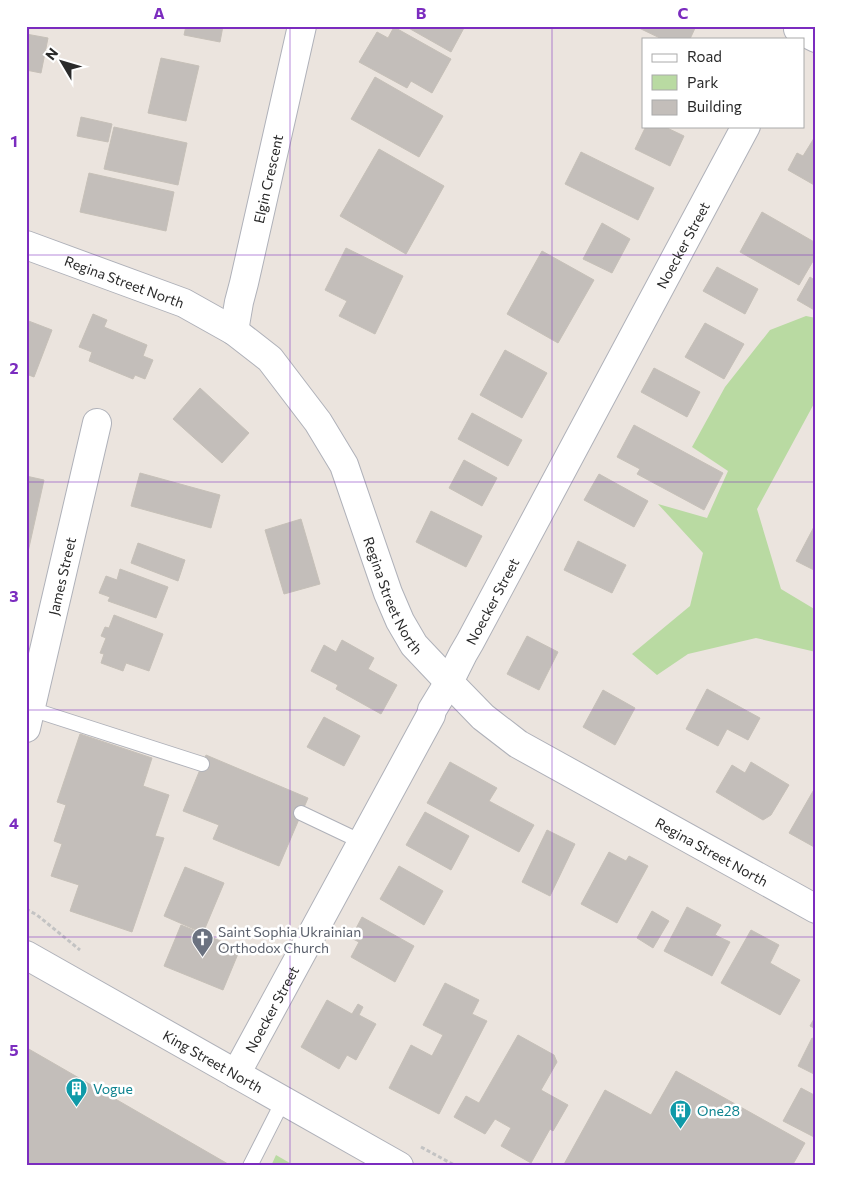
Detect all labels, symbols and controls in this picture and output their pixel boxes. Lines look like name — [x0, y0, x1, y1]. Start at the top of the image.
text: A — [153, 3, 165, 22]
text: B — [416, 3, 427, 22]
text: C — [678, 3, 689, 22]
north arrow — [38, 38, 88, 88]
legend — [642, 38, 804, 128]
text: N — [41, 44, 61, 63]
text: Road — [687, 47, 722, 65]
text: Park — [687, 73, 718, 91]
text: Building — [687, 97, 742, 115]
text: 1 — [10, 131, 18, 150]
street label: Elgin Crescent — [249, 132, 286, 225]
street label: Noecker Street — [652, 198, 713, 291]
street label: Regina Street North — [62, 251, 187, 311]
text: 2 — [9, 358, 19, 377]
street label: Regina Street North — [361, 534, 426, 657]
street label: James Street — [44, 535, 79, 617]
street label: Noecker Street — [462, 555, 522, 647]
text: 3 — [9, 586, 19, 605]
text: 4 — [9, 813, 19, 832]
street label: Regina Street North — [653, 813, 771, 889]
place label: Saint Sophia Ukrainian Orthodox Church — [218, 923, 361, 956]
church icon: Saint Sophia Ukrainian Orthodox Church — [190, 927, 214, 958]
street label: Noecker Street — [241, 963, 302, 1055]
street label: King Street North — [160, 1026, 266, 1096]
text: 5 — [9, 1040, 19, 1059]
building icon: Vogue — [65, 1076, 89, 1107]
place label: Vogue — [93, 1080, 133, 1097]
building icon: One28 — [669, 1098, 693, 1129]
place label: One28 — [697, 1102, 740, 1119]

